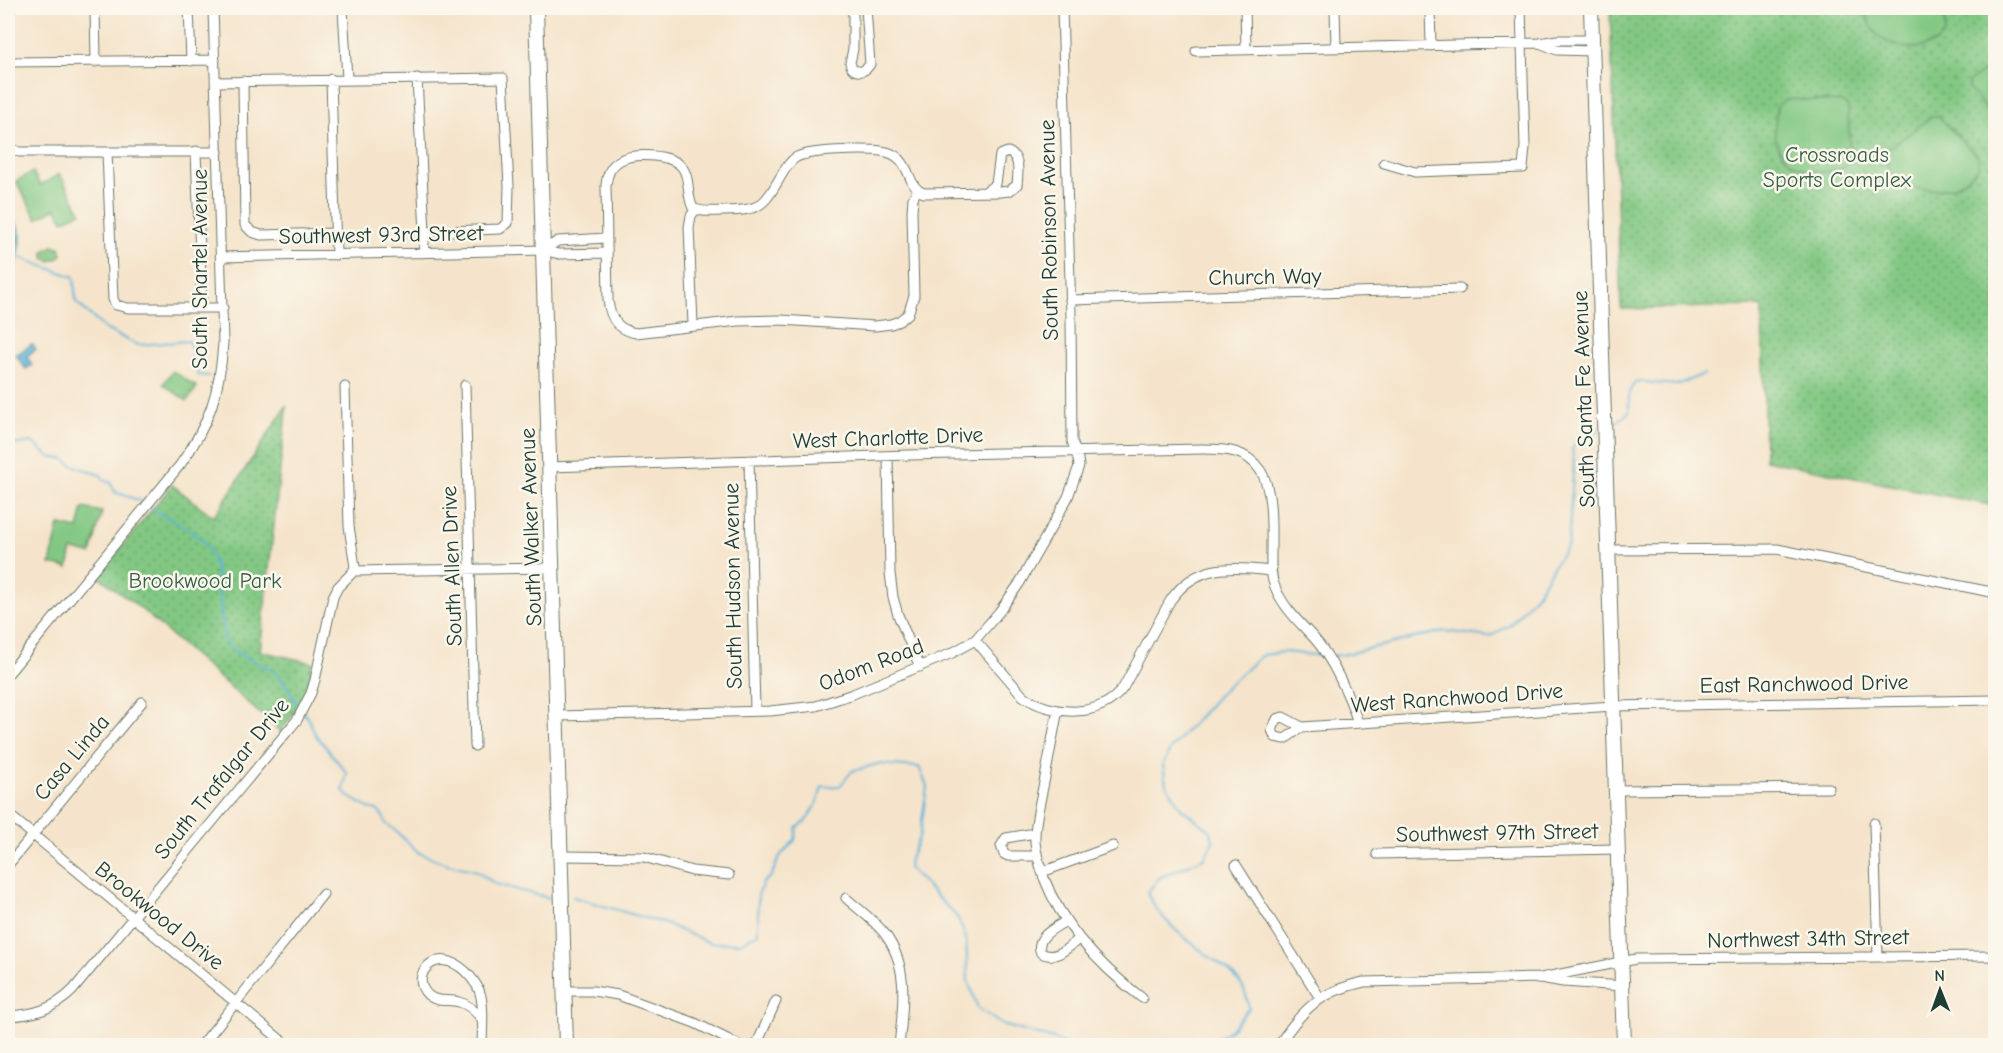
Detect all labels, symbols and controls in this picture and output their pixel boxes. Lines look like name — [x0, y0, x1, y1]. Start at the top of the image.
street label: South Robinson Avenue — [1034, 119, 1064, 341]
park label: Crossroads Sports Complex — [1763, 142, 1912, 193]
street label: South Shartel Avenue — [187, 169, 213, 369]
street label: Southwest 93rd Street — [278, 220, 484, 250]
street label: Church Way — [1208, 263, 1322, 291]
street label: South Santa Fe Avenue — [1567, 290, 1601, 508]
street label: West Charlotte Drive — [792, 422, 984, 454]
street label: South Walker Avenue — [515, 427, 547, 627]
street label: South Hudson Avenue — [718, 483, 748, 689]
street label: South Allen Drive — [436, 485, 468, 647]
park label: Brookwood Park — [128, 568, 282, 594]
street label: Odom Road — [815, 633, 928, 697]
street label: East Ranchwood Drive — [1700, 669, 1909, 699]
street label: West Ranchwood Drive — [1350, 678, 1564, 718]
street label: South Trafalgar Drive — [149, 693, 295, 865]
street label: Casa Linda — [28, 710, 115, 806]
street label: Southwest 97th Street — [1396, 818, 1599, 848]
street label: Brookwood Drive — [90, 856, 229, 976]
street label: Northwest 34th Street — [1707, 924, 1910, 954]
north arrow — [1910, 960, 1970, 1020]
text: N — [1934, 967, 1945, 985]

